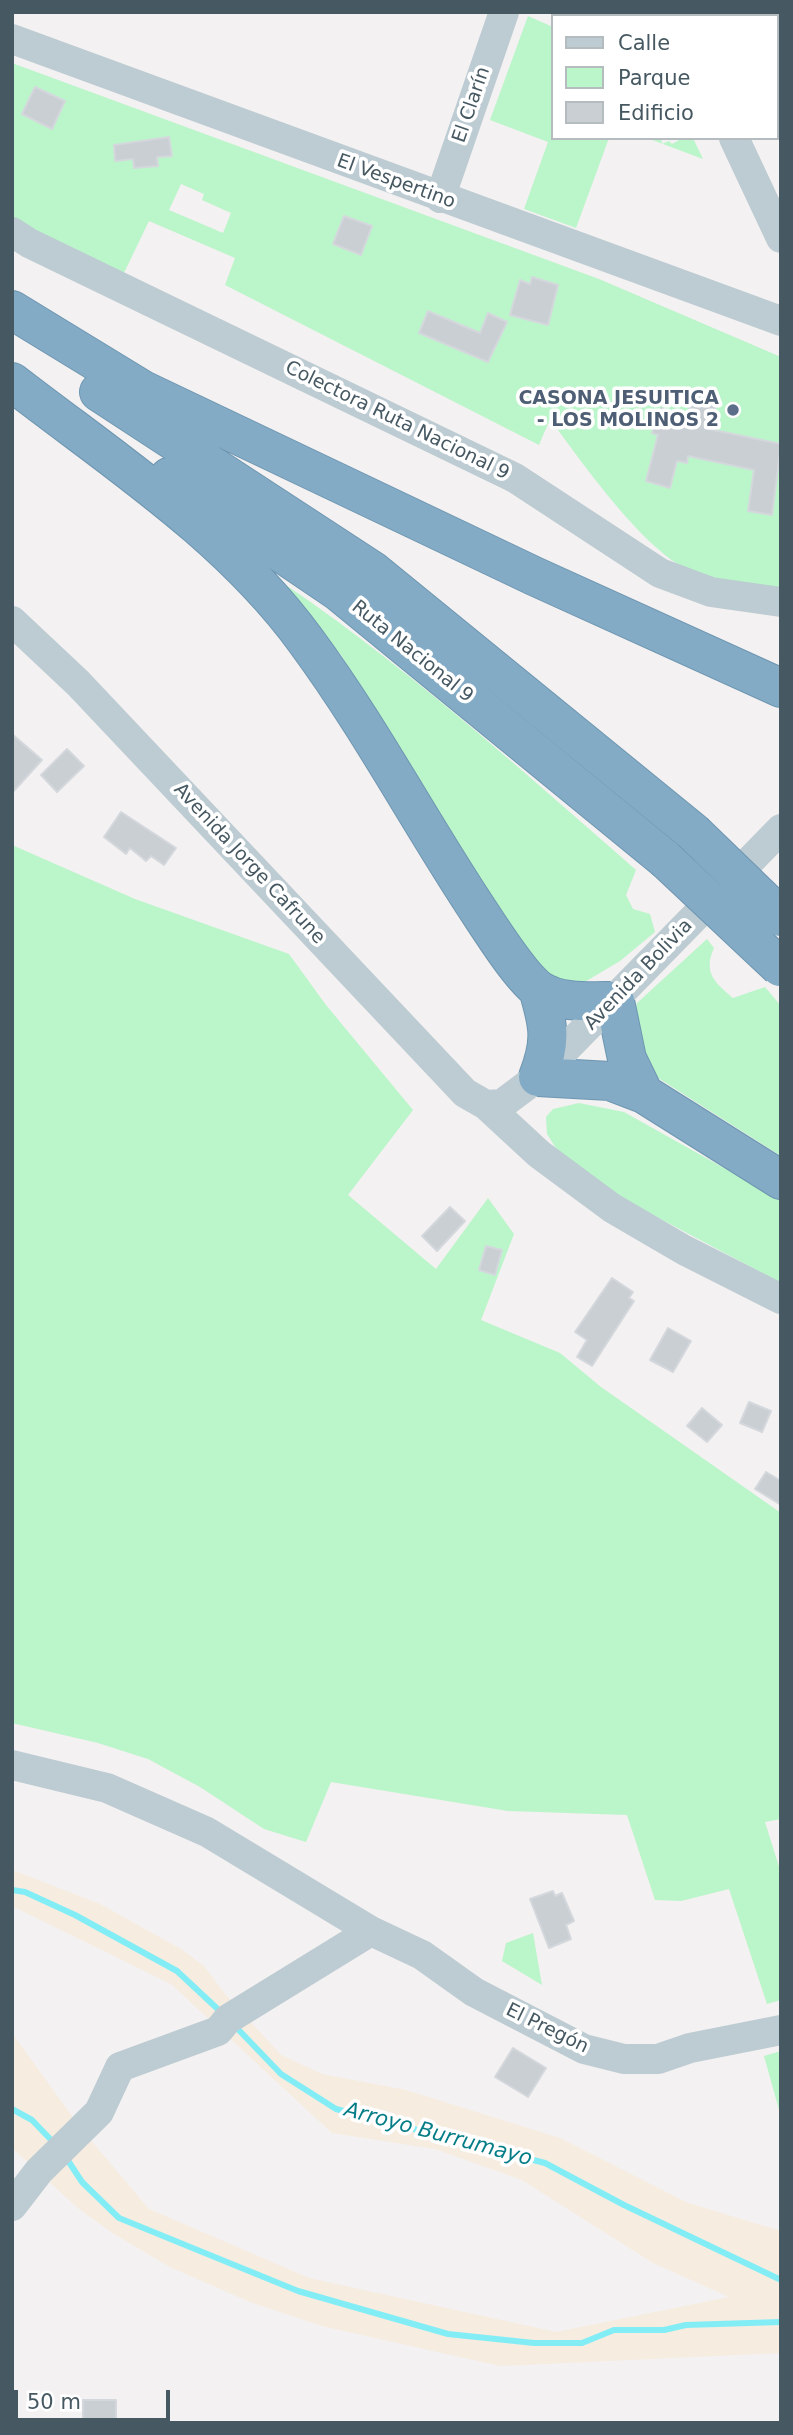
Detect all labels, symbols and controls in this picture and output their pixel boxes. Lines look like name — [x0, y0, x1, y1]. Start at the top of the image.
legend — [552, 14, 779, 140]
text: Calle — [618, 31, 670, 55]
street label: El Clarín — [448, 64, 496, 146]
text: Parque — [618, 66, 690, 90]
text: Edificio — [618, 101, 694, 125]
street label: El Vespertino — [334, 150, 458, 214]
street label: Colectora Ruta Nacional 9 — [281, 357, 513, 485]
place label: CASONA JESUITICA - LOS MOLINOS 2 — [518, 388, 719, 432]
marker: CASONA JESUITICA - LOS MOLINOS 2 — [725, 402, 741, 418]
street label: Ruta Nacional 9 — [347, 596, 477, 708]
street label: Avenida Jorge Cafrune — [169, 779, 329, 949]
street label: Avenida Bolivia — [580, 915, 698, 1035]
street label: El Pregón — [502, 1999, 592, 2059]
water label: Arroyo Burrumayo — [341, 2098, 535, 2172]
scale bar — [18, 2376, 173, 2420]
text: 50 m — [27, 2390, 81, 2414]

